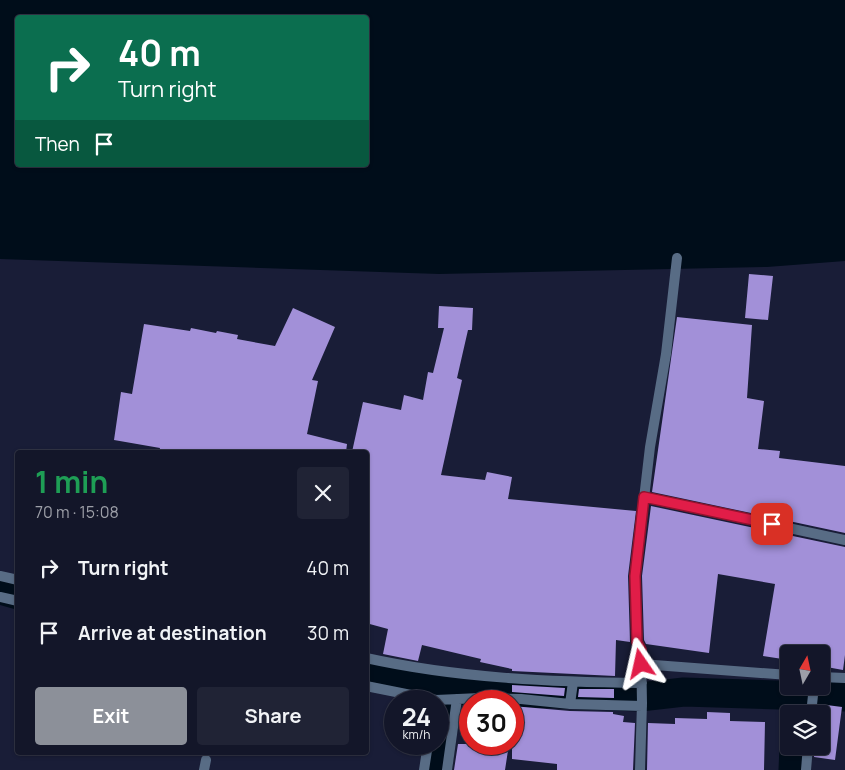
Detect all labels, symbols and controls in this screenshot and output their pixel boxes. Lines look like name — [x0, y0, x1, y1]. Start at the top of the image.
text: 40 m — [118, 29, 201, 77]
icon: right — [35, 35, 100, 100]
text: Turn right — [118, 74, 216, 104]
icon: arrive — [90, 130, 118, 158]
text: Then — [35, 131, 80, 157]
text: 1 min — [35, 461, 108, 502]
button: close — [297, 467, 349, 519]
text: 70 m · 15:08 — [35, 501, 119, 523]
pin — [751, 503, 793, 545]
icon: arrive — [758, 510, 786, 538]
icon: right — [35, 554, 63, 582]
text: Turn right — [78, 555, 168, 581]
text: 40 m — [306, 555, 349, 581]
icon: arrive — [35, 619, 63, 647]
text: Arrive at destination — [78, 620, 267, 646]
text: 30 m — [307, 620, 349, 646]
position arrow — [614, 637, 666, 689]
north arrow — [780, 645, 830, 695]
map controls — [780, 645, 830, 755]
button: Exit — [35, 687, 187, 745]
button: Share — [197, 687, 349, 745]
speed limit sign: 30 — [459, 690, 524, 755]
text: 24 — [402, 699, 431, 734]
button: layers — [780, 705, 830, 755]
text: km/h — [403, 726, 430, 743]

